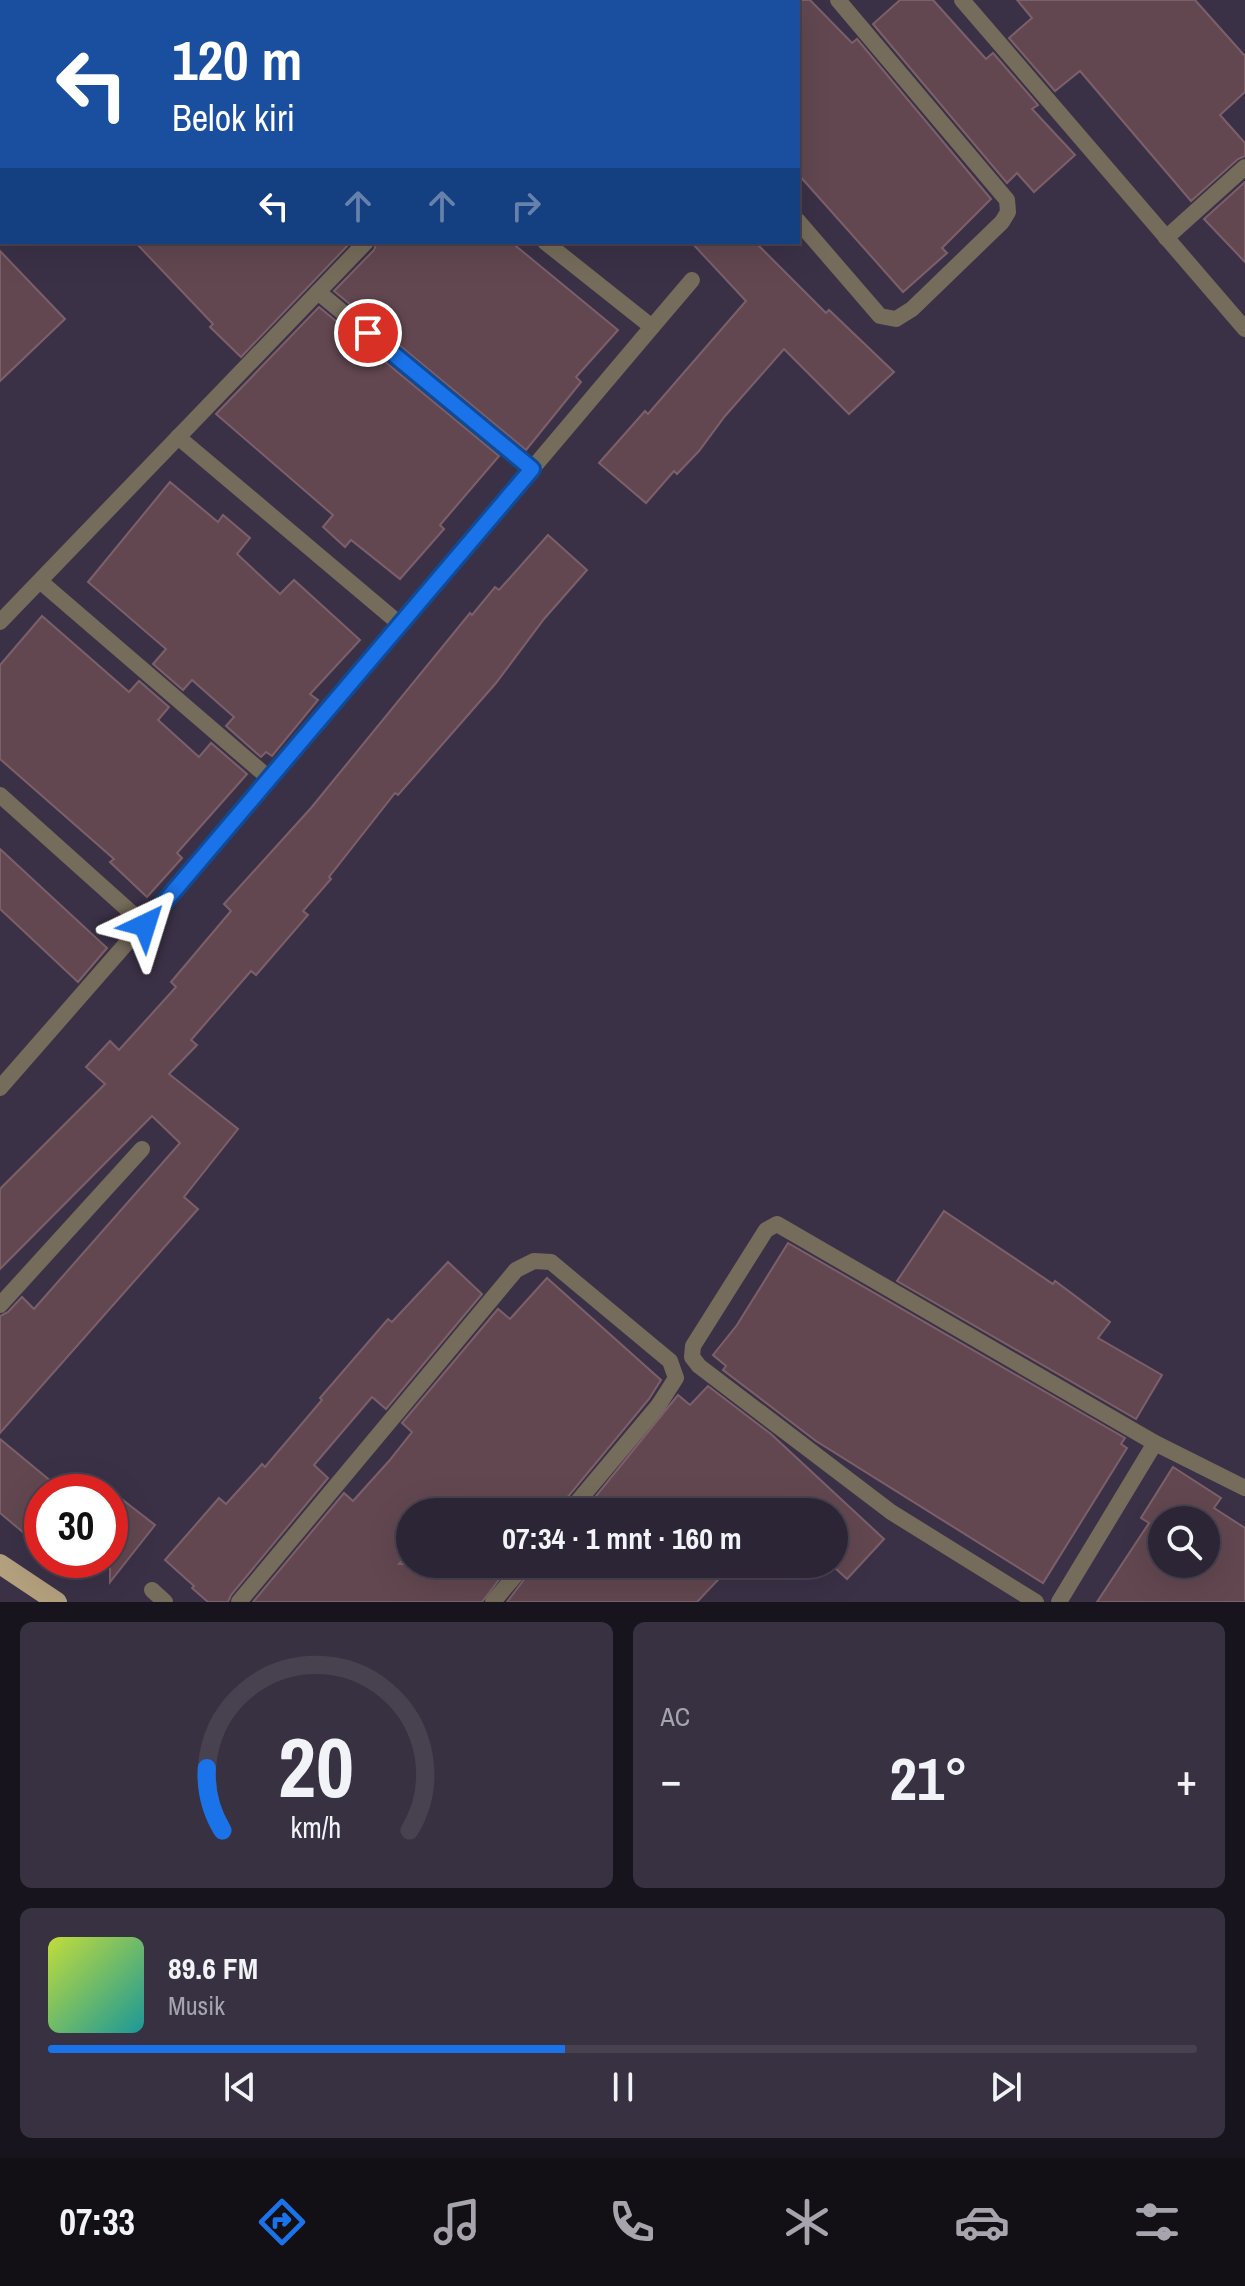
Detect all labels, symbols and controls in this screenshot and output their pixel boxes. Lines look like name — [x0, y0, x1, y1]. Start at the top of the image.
text: 120 m — [172, 22, 302, 97]
icon: left — [40, 32, 144, 136]
text: Belok kiri — [172, 94, 295, 142]
icon: left — [252, 184, 296, 228]
icon: ahead — [336, 184, 380, 228]
icon: ahead — [420, 184, 464, 228]
icon: right — [504, 184, 548, 228]
pin — [334, 299, 402, 367]
icon: arrive — [346, 311, 390, 355]
position arrow — [103, 883, 187, 967]
speed limit sign: 30 — [24, 1474, 128, 1578]
map controls — [1148, 1506, 1220, 1578]
button: search — [1148, 1506, 1220, 1578]
text: 07:34 · 1 mnt · 160 m — [502, 1518, 742, 1558]
text: AC — [661, 1699, 690, 1734]
text: 20 — [278, 1711, 354, 1823]
text: 21° — [889, 1738, 968, 1819]
text: − — [661, 1749, 682, 1809]
text: + — [1176, 1749, 1197, 1809]
text: km/h — [291, 1808, 342, 1847]
text: 89.6 FM — [168, 1948, 258, 1988]
text: Musik — [168, 1988, 225, 2023]
icon: previous — [218, 2065, 262, 2109]
icon: pause — [601, 2065, 645, 2109]
icon: next — [984, 2065, 1028, 2109]
icon: directions — [254, 2194, 310, 2250]
icon: music — [429, 2194, 485, 2250]
icon: phone — [604, 2194, 660, 2250]
icon: climate — [779, 2194, 835, 2250]
icon: car — [954, 2194, 1010, 2250]
icon: filters — [1129, 2194, 1185, 2250]
text: 07:33 — [60, 2198, 135, 2246]

